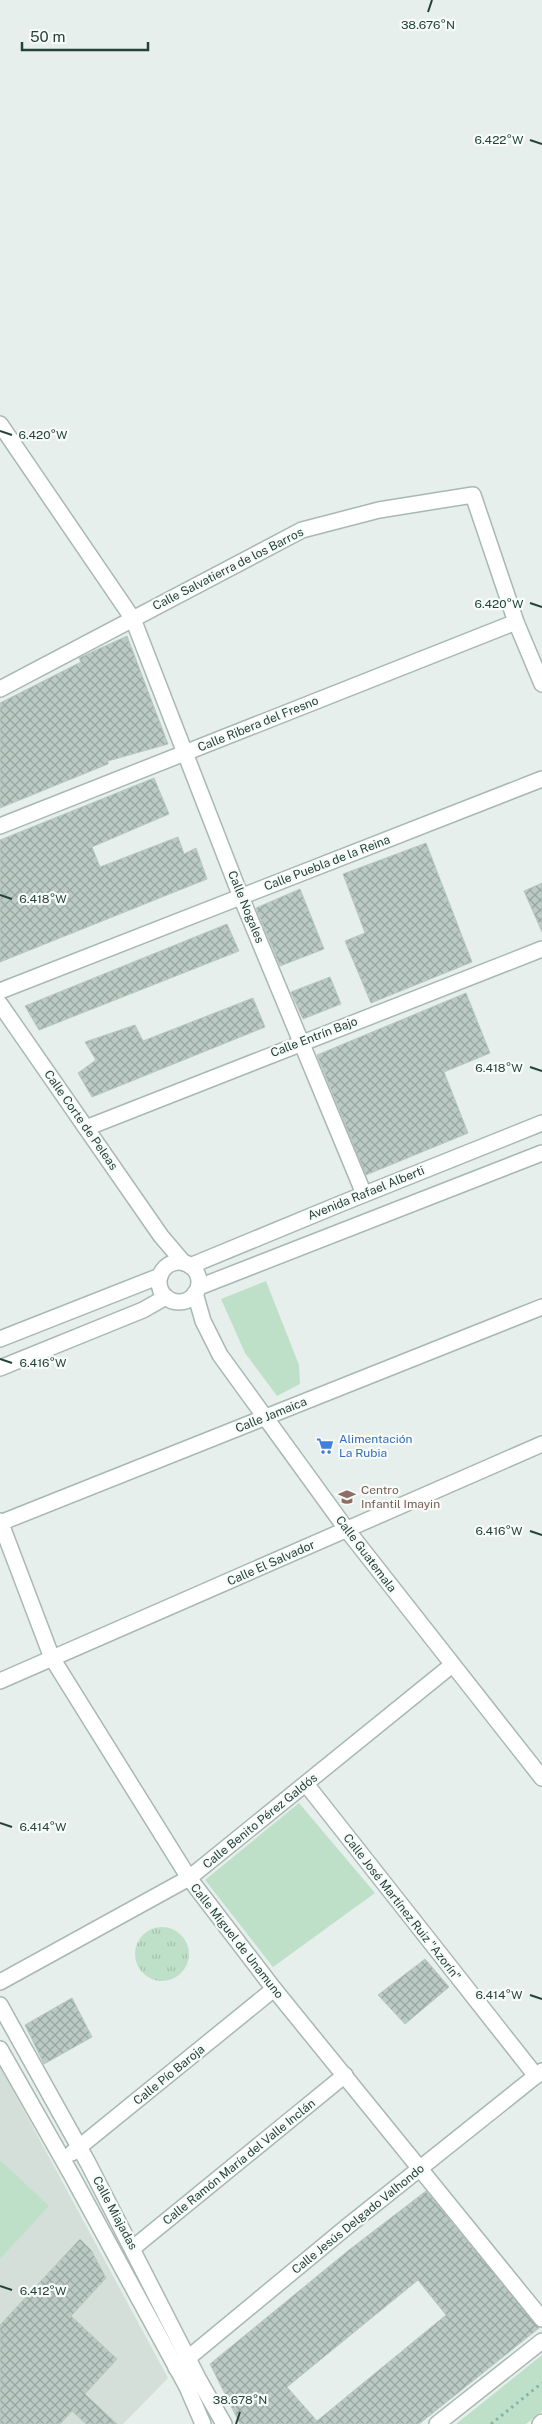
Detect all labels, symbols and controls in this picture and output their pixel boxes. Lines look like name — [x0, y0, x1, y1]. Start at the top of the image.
text: 38.676°N — [401, 18, 455, 32]
scale bar — [22, 20, 149, 52]
text: 50 m — [30, 28, 65, 45]
text: 6.422°W — [475, 133, 524, 147]
text: 6.420°W — [18, 428, 68, 442]
street label: Calle Salvatierra de los Barros — [150, 525, 306, 613]
text: 6.420°W — [474, 597, 524, 611]
street label: Calle Ribera del Fresno — [196, 693, 321, 755]
street label: Calle Puebla de la Reina — [262, 832, 392, 894]
street label: Calle Nogales — [225, 869, 267, 945]
text: 6.418°W — [19, 892, 67, 906]
street label: Calle Entrín Bajo — [269, 1014, 360, 1060]
text: 6.418°W — [475, 1061, 523, 1075]
street label: Calle Corte de Peleas — [41, 1067, 121, 1173]
street label: Avenida Rafael Alberti — [306, 1163, 426, 1223]
text: 6.416°W — [20, 1356, 67, 1370]
street label: Calle Jamaica — [233, 1394, 309, 1436]
place label: Alimentación La Rubia — [339, 1432, 412, 1460]
supermarket icon: Alimentación La Rubia — [315, 1436, 335, 1456]
place label: Centro Infantil Imayin — [361, 1483, 440, 1511]
school or university icon: Centro Infantil Imayin — [337, 1487, 357, 1507]
street label: Calle Guatemala — [333, 1513, 399, 1595]
text: 6.416°W — [476, 1524, 523, 1538]
street label: Calle El Salvador — [225, 1537, 317, 1589]
street label: Calle Benito Pérez Galdós — [200, 1771, 320, 1871]
text: 6.414°W — [19, 1820, 67, 1834]
street label: Calle José Martínez Ruiz "Azorín" — [340, 1831, 464, 1983]
street label: Calle Miguel de Unamuno — [188, 1881, 286, 2001]
text: 6.414°W — [475, 1988, 523, 2002]
street label: Calle Pío Baroja — [131, 2042, 207, 2108]
street label: Calle Ramón María del Valle Inclán — [160, 2096, 318, 2228]
street label: Calle Jesús Delgado Valhondo — [289, 2161, 427, 2277]
street label: Calle Miajadas — [90, 2174, 140, 2252]
text: 6.412°W — [20, 2284, 67, 2298]
text: 38.678°N — [213, 2393, 267, 2407]

